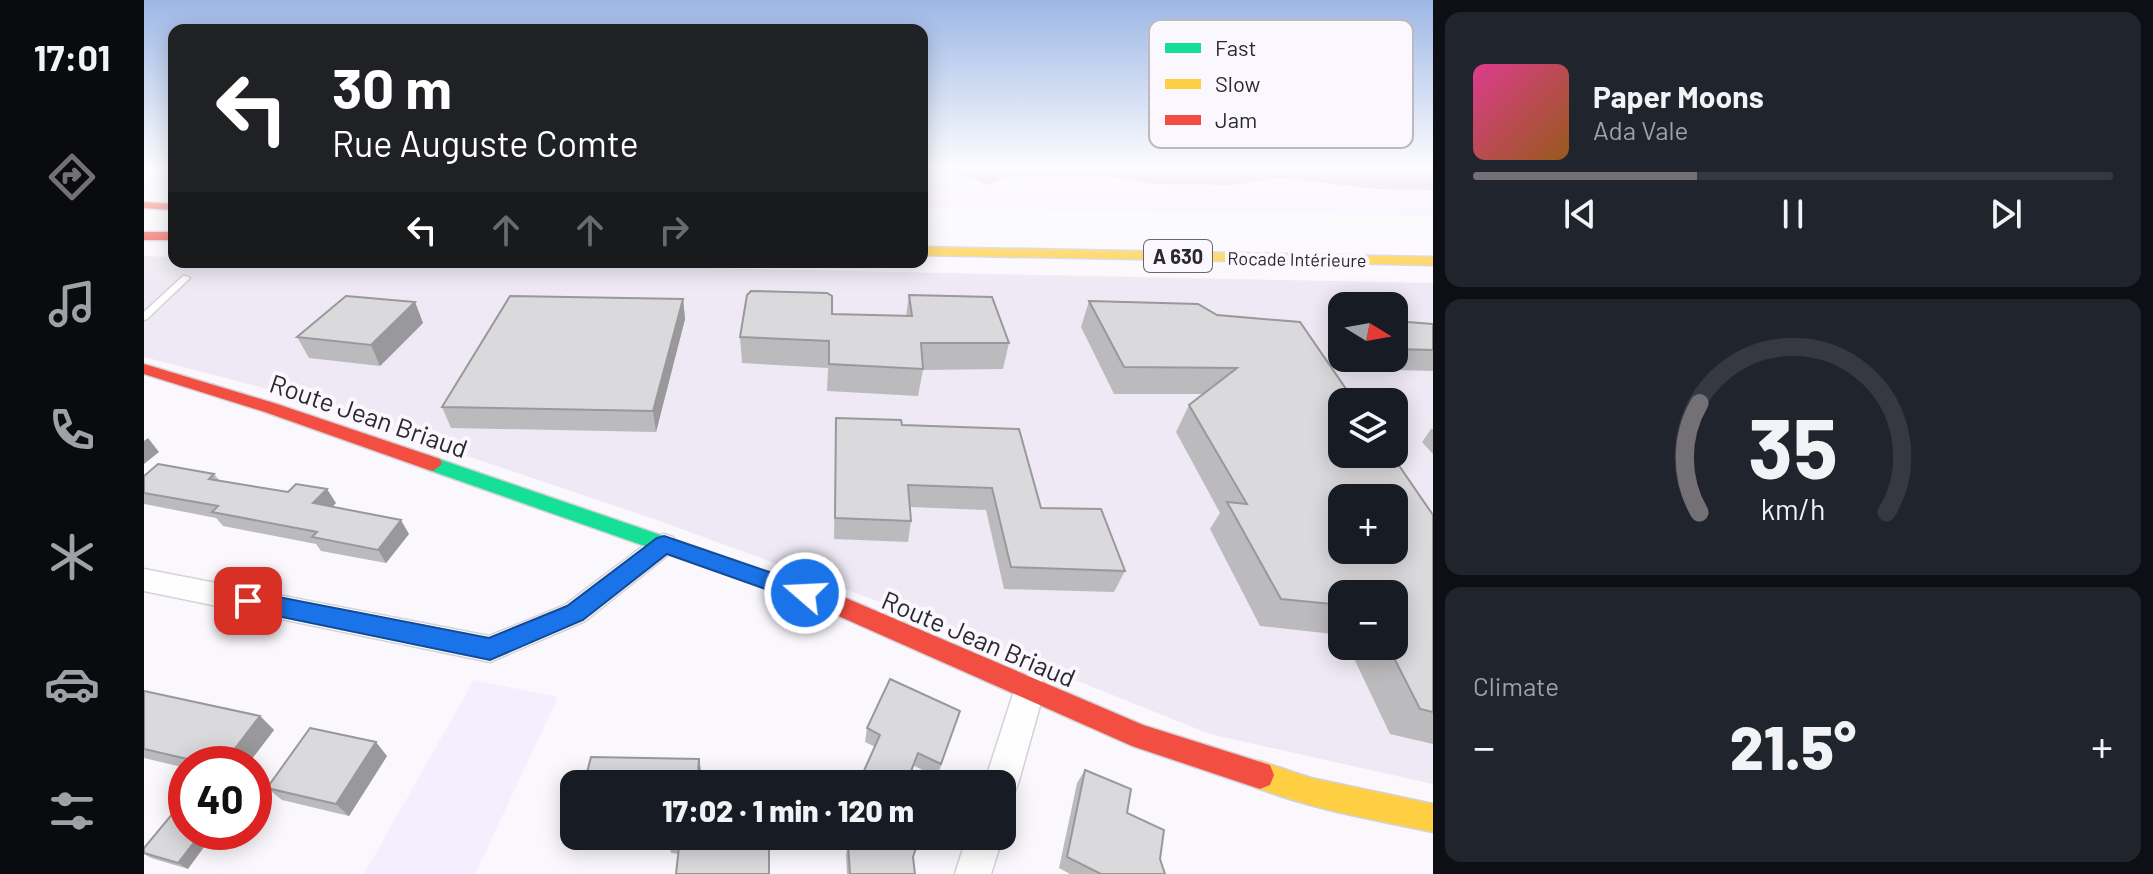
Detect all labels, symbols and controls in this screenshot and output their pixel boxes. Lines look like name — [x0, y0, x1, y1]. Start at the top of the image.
legend — [1149, 20, 1413, 148]
text: Fast — [1215, 34, 1257, 60]
text: 17:01 — [34, 35, 110, 78]
text: 30 m — [332, 53, 452, 120]
icon: left — [200, 56, 304, 160]
text: Slow — [1215, 70, 1260, 96]
text: Paper Moons — [1593, 78, 1764, 114]
text: Jam — [1215, 106, 1257, 132]
text: Ada Vale — [1593, 114, 1688, 145]
text: Rue Auguste Comte — [332, 121, 639, 164]
icon: directions — [44, 149, 100, 205]
icon: previous — [1558, 192, 1602, 236]
icon: pause — [1771, 192, 1815, 236]
icon: next — [1984, 192, 2028, 236]
icon: left — [400, 208, 444, 252]
icon: ahead — [484, 208, 528, 252]
icon: ahead — [568, 208, 612, 252]
icon: right — [652, 208, 696, 252]
road number: A 630 — [1144, 240, 1212, 272]
street label: Rocade Intérieure — [1227, 247, 1367, 271]
icon: music — [44, 276, 100, 332]
north arrow — [1328, 292, 1408, 372]
map controls — [1328, 292, 1408, 660]
street label: Route Jean Briaud — [266, 367, 472, 463]
button: layers — [1328, 388, 1408, 468]
text: 35 — [1748, 396, 1838, 496]
icon: phone — [44, 402, 100, 458]
button: + — [1328, 484, 1408, 564]
text: km/h — [1761, 491, 1825, 526]
icon: climate — [44, 529, 100, 585]
position arrow — [763, 551, 847, 635]
pin — [214, 567, 282, 635]
icon: arrive — [226, 579, 270, 623]
button: − — [1328, 580, 1408, 660]
street label: Route Jean Briaud — [878, 583, 1080, 693]
icon: car — [44, 656, 100, 712]
text: Climate — [1473, 670, 1559, 701]
text: 21.5° — [1730, 710, 1856, 782]
text: − — [1473, 719, 1495, 772]
text: + — [2091, 719, 2113, 772]
speed limit sign: 40 — [168, 746, 272, 850]
icon: filters — [44, 783, 100, 839]
text: 17:02 · 1 min · 120 m — [662, 792, 914, 828]

